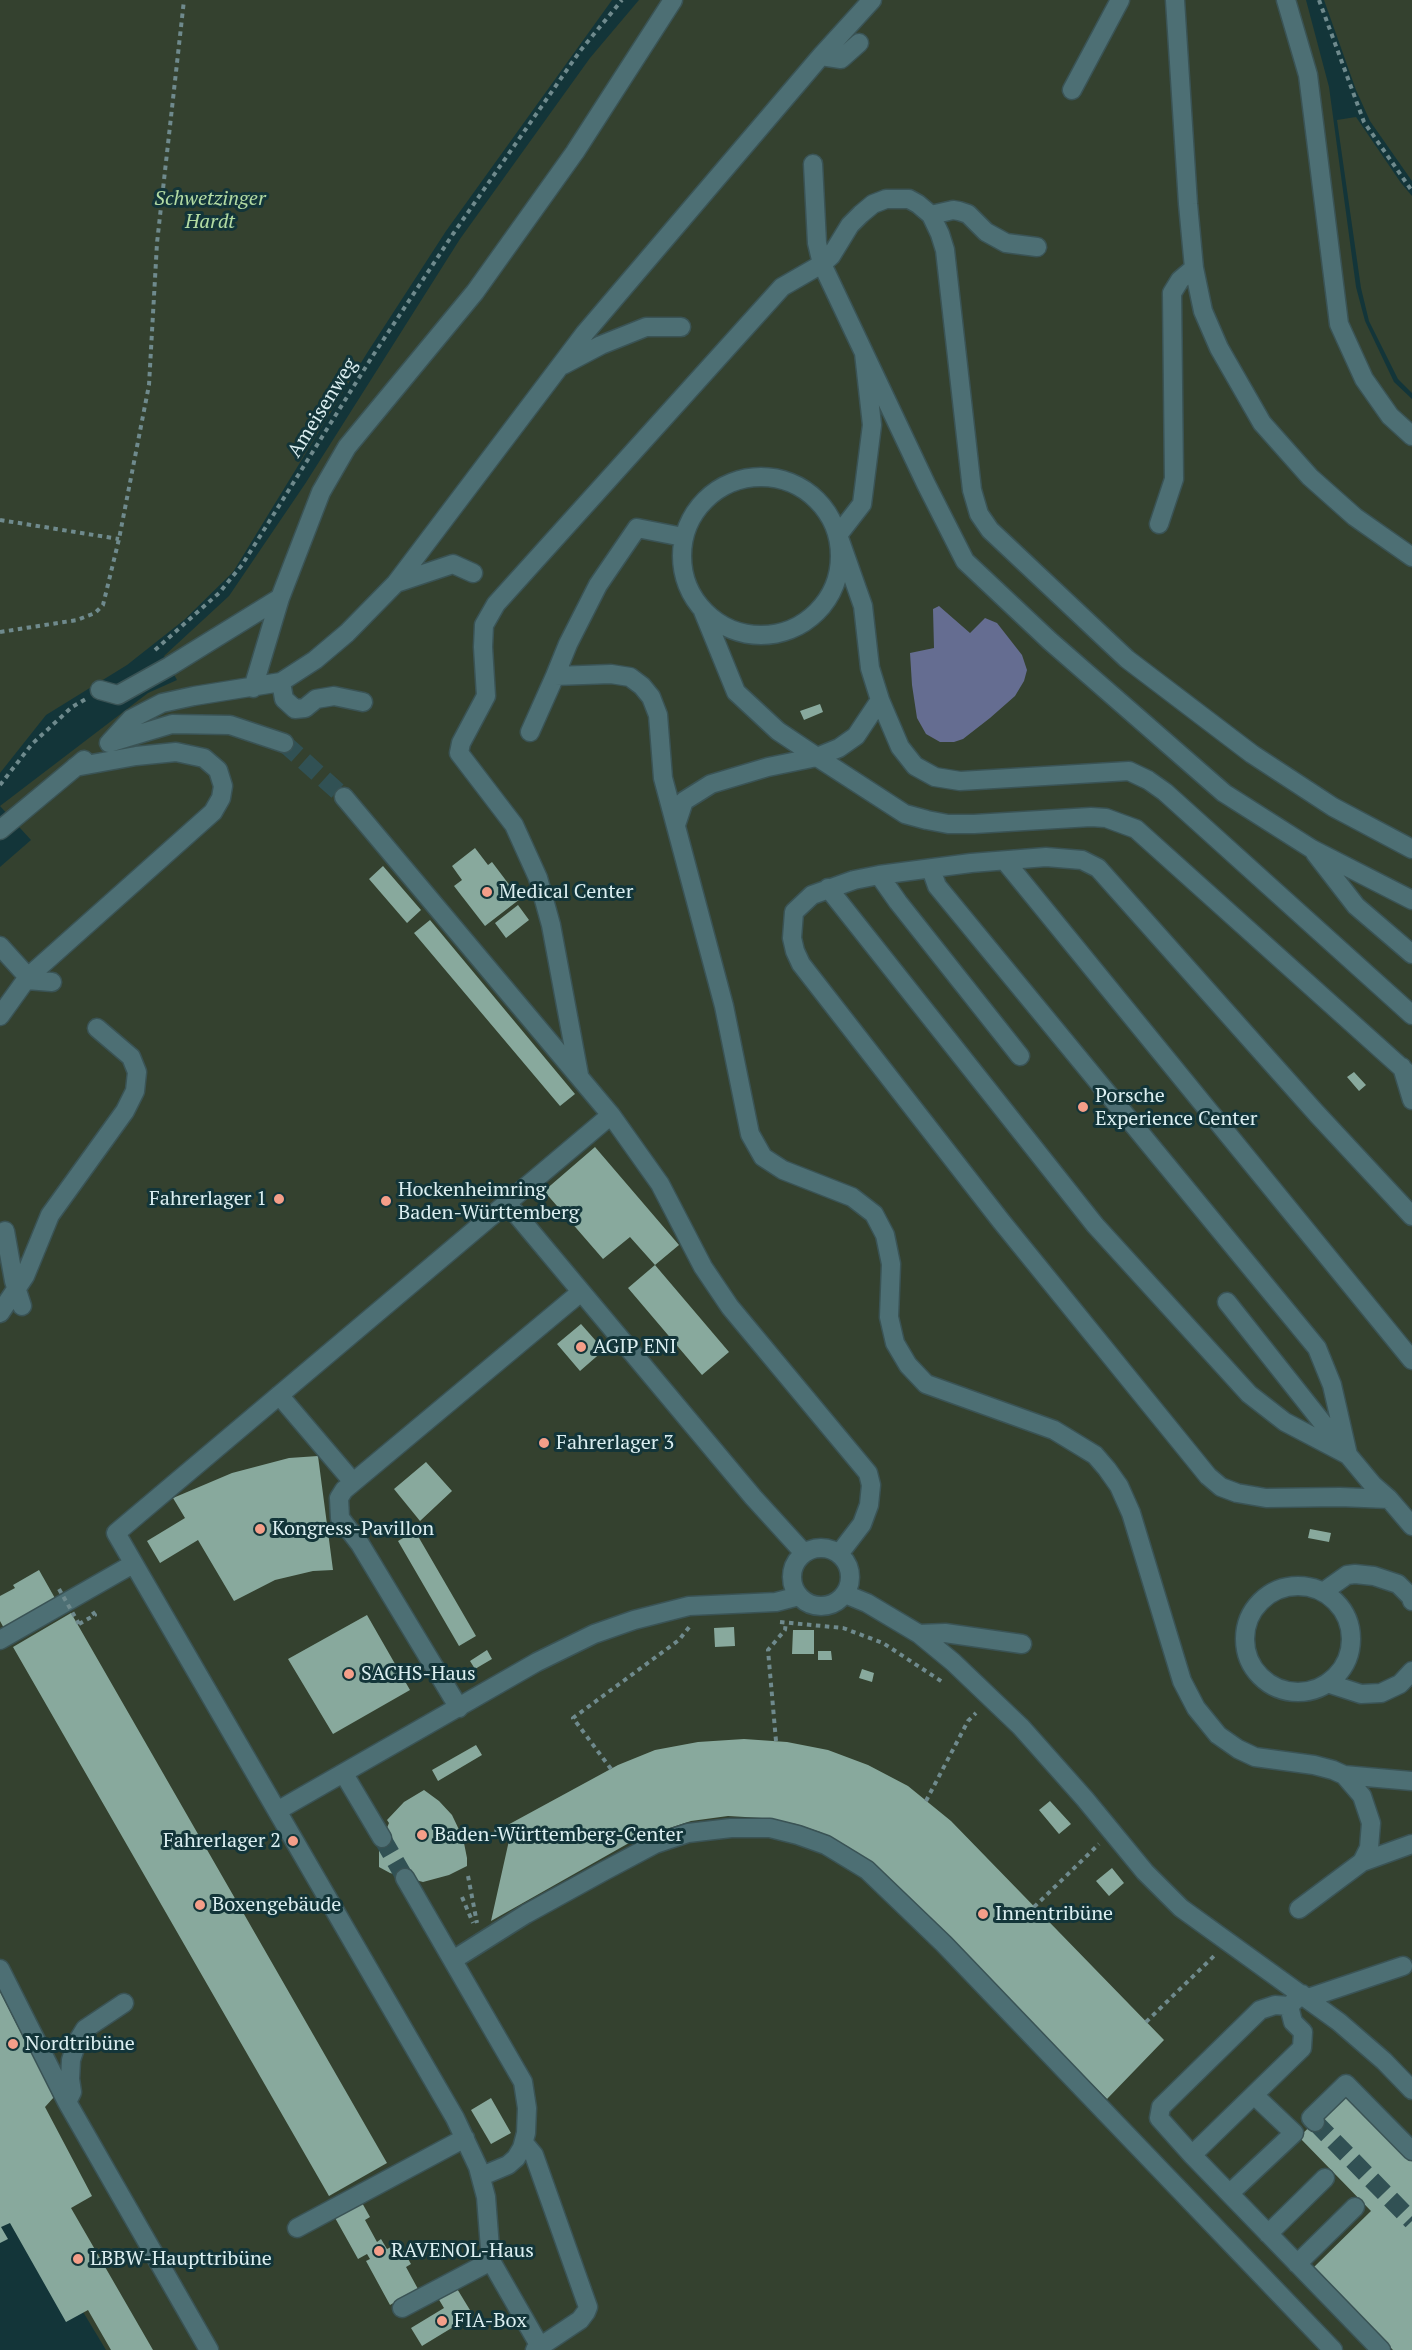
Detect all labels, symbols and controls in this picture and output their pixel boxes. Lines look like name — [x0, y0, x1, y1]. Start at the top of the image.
park label: Schwetzinger Hardt — [154, 187, 266, 234]
street label: Ameisenweg — [283, 354, 363, 462]
place label: Medical Center — [499, 880, 633, 904]
marker: Medical Center — [480, 885, 494, 899]
place label: Porsche Experience Center — [1095, 1084, 1257, 1131]
marker: Porsche Experience Center — [1076, 1100, 1090, 1114]
place label: Hockenheimring Baden-Württemberg — [398, 1178, 579, 1225]
place label: Fahrerlager 1 — [149, 1187, 267, 1211]
marker: Fahrerlager 1 — [272, 1192, 286, 1206]
marker: Hockenheimring Baden-Württemberg — [379, 1194, 393, 1208]
place label: AGIP ENI — [593, 1335, 676, 1359]
marker: AGIP ENI — [574, 1340, 588, 1354]
place label: Fahrerlager 3 — [556, 1431, 674, 1455]
marker: Fahrerlager 3 — [537, 1436, 551, 1450]
place label: Kongress-Pavillon — [272, 1517, 434, 1541]
marker: Kongress-Pavillon — [253, 1522, 267, 1536]
place label: SACHS-Haus — [361, 1662, 476, 1686]
marker: SACHS-Haus — [342, 1667, 356, 1681]
place label: Baden-Württemberg-Center — [434, 1823, 683, 1847]
marker: Baden-Württemberg-Center — [415, 1828, 429, 1842]
place label: Fahrerlager 2 — [163, 1829, 281, 1853]
marker: Fahrerlager 2 — [286, 1834, 300, 1848]
place label: Boxengebäude — [212, 1893, 341, 1917]
marker: Boxengebäude — [193, 1898, 207, 1912]
place label: Innentribüne — [995, 1902, 1113, 1926]
marker: Innentribüne — [976, 1907, 990, 1921]
place label: Nordtribüne — [25, 2032, 135, 2056]
marker: Nordtribüne — [6, 2037, 20, 2051]
place label: RAVENOL-Haus — [391, 2239, 534, 2263]
marker: RAVENOL-Haus — [372, 2244, 386, 2258]
place label: LBBW-Haupttribüne — [90, 2247, 272, 2271]
marker: LBBW-Haupttribüne — [71, 2252, 85, 2266]
place label: FIA-Box — [454, 2309, 527, 2333]
marker: FIA-Box — [435, 2314, 449, 2328]

